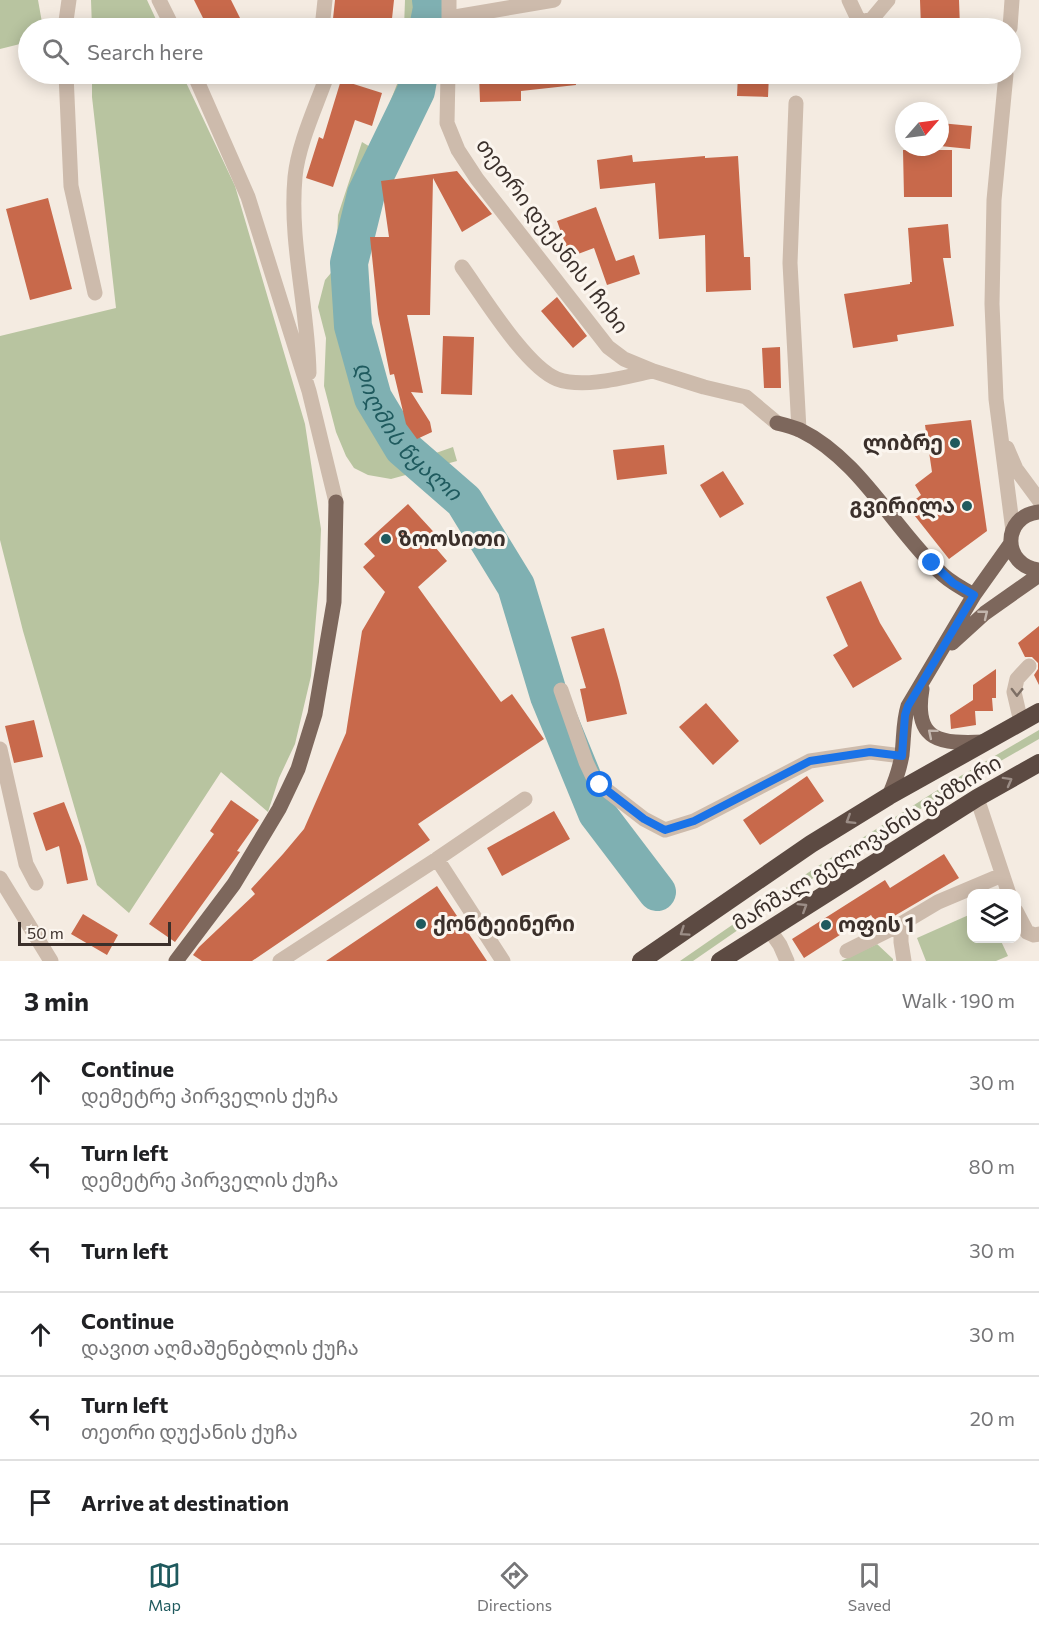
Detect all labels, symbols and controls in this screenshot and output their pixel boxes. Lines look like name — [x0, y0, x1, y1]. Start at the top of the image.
search box — [18, 18, 1021, 84]
icon: search — [39, 35, 72, 68]
text: Search here — [87, 38, 203, 65]
north arrow — [895, 102, 949, 156]
street label: თეთრი დუქანის I ჩიხი — [470, 133, 635, 339]
water label: დიღმის წყალი — [350, 359, 468, 507]
place label: ლიბრე — [863, 429, 943, 456]
marker: ლიბრე — [948, 436, 962, 450]
place label: გვირილა — [850, 492, 955, 519]
marker: გვირილა — [960, 499, 974, 513]
place label: ზოოსითი — [398, 525, 506, 550]
marker: ზოოსითი — [379, 532, 393, 546]
route end — [918, 549, 944, 575]
one-way arrow — [977, 611, 988, 622]
one-way arrow — [1010, 687, 1023, 696]
one-way arrow — [928, 730, 939, 741]
street label: მარშალ გელოვანის გამზირი — [727, 748, 1006, 937]
route start — [586, 771, 612, 797]
one-way arrow — [1002, 777, 1012, 788]
one-way arrow — [846, 813, 856, 825]
map controls — [967, 889, 1021, 943]
button: layers — [967, 889, 1021, 943]
one-way arrow — [797, 904, 808, 915]
place label: ქონტეინერი — [433, 910, 575, 936]
place label: ოფის 1 — [838, 911, 914, 937]
marker: ქონტეინერი — [414, 917, 428, 931]
marker: ოფის 1 — [819, 918, 833, 932]
scale bar — [18, 919, 171, 947]
text: 50 m — [27, 923, 64, 942]
one-way arrow — [680, 925, 691, 936]
text: 3 min — [24, 985, 89, 1016]
text: Walk · 190 m — [902, 988, 1015, 1012]
text: Continue — [81, 1055, 174, 1082]
icon: ahead — [24, 1066, 57, 1099]
text: 30 m — [969, 1070, 1015, 1094]
text: დემეტრე პირველის ქუჩა — [81, 1083, 339, 1107]
text: Turn left — [81, 1139, 168, 1166]
icon: left — [24, 1150, 57, 1183]
text: 80 m — [969, 1154, 1015, 1178]
text: დემეტრე პირველის ქუჩა — [81, 1167, 339, 1191]
icon: left — [24, 1234, 57, 1267]
text: Turn left — [81, 1237, 168, 1264]
text: 30 m — [969, 1238, 1015, 1262]
text: Continue — [81, 1307, 174, 1334]
icon: ahead — [24, 1318, 57, 1351]
text: 30 m — [969, 1322, 1015, 1346]
text: დავით აღმაშენებლის ქუჩა — [81, 1335, 359, 1359]
text: Turn left — [81, 1391, 168, 1418]
icon: left — [24, 1402, 57, 1435]
text: 20 m — [970, 1406, 1015, 1430]
text: თეთრი დუქანის ქუჩა — [81, 1419, 298, 1443]
icon: arrive — [24, 1486, 57, 1519]
text: Arrive at destination — [81, 1489, 289, 1516]
tab: Map — [148, 1559, 181, 1614]
tab: Directions — [477, 1559, 552, 1614]
tab: Saved — [848, 1559, 891, 1614]

